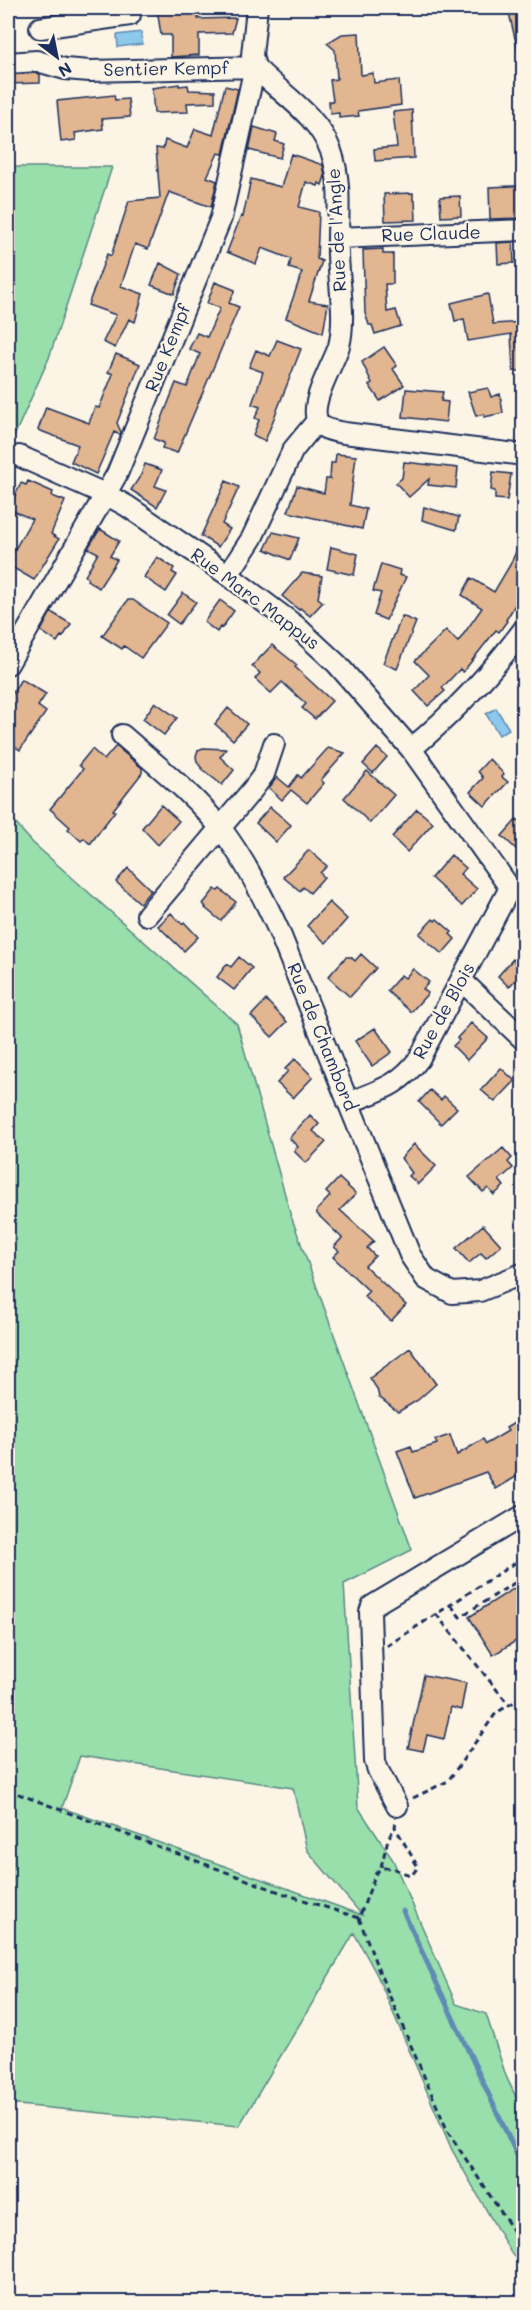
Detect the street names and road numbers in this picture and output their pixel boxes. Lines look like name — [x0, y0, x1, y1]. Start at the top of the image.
street label: Sentier Kempf — [103, 55, 230, 81]
street label: Rue de l'Angle — [321, 168, 351, 292]
street label: Rue Claude — [381, 219, 481, 247]
street label: Rue Kempf — [139, 299, 196, 395]
street label: Rue Marc Mappus — [186, 542, 325, 655]
street label: Rue de Blois — [407, 958, 480, 1063]
street label: Rue de Chambord — [282, 959, 364, 1114]

